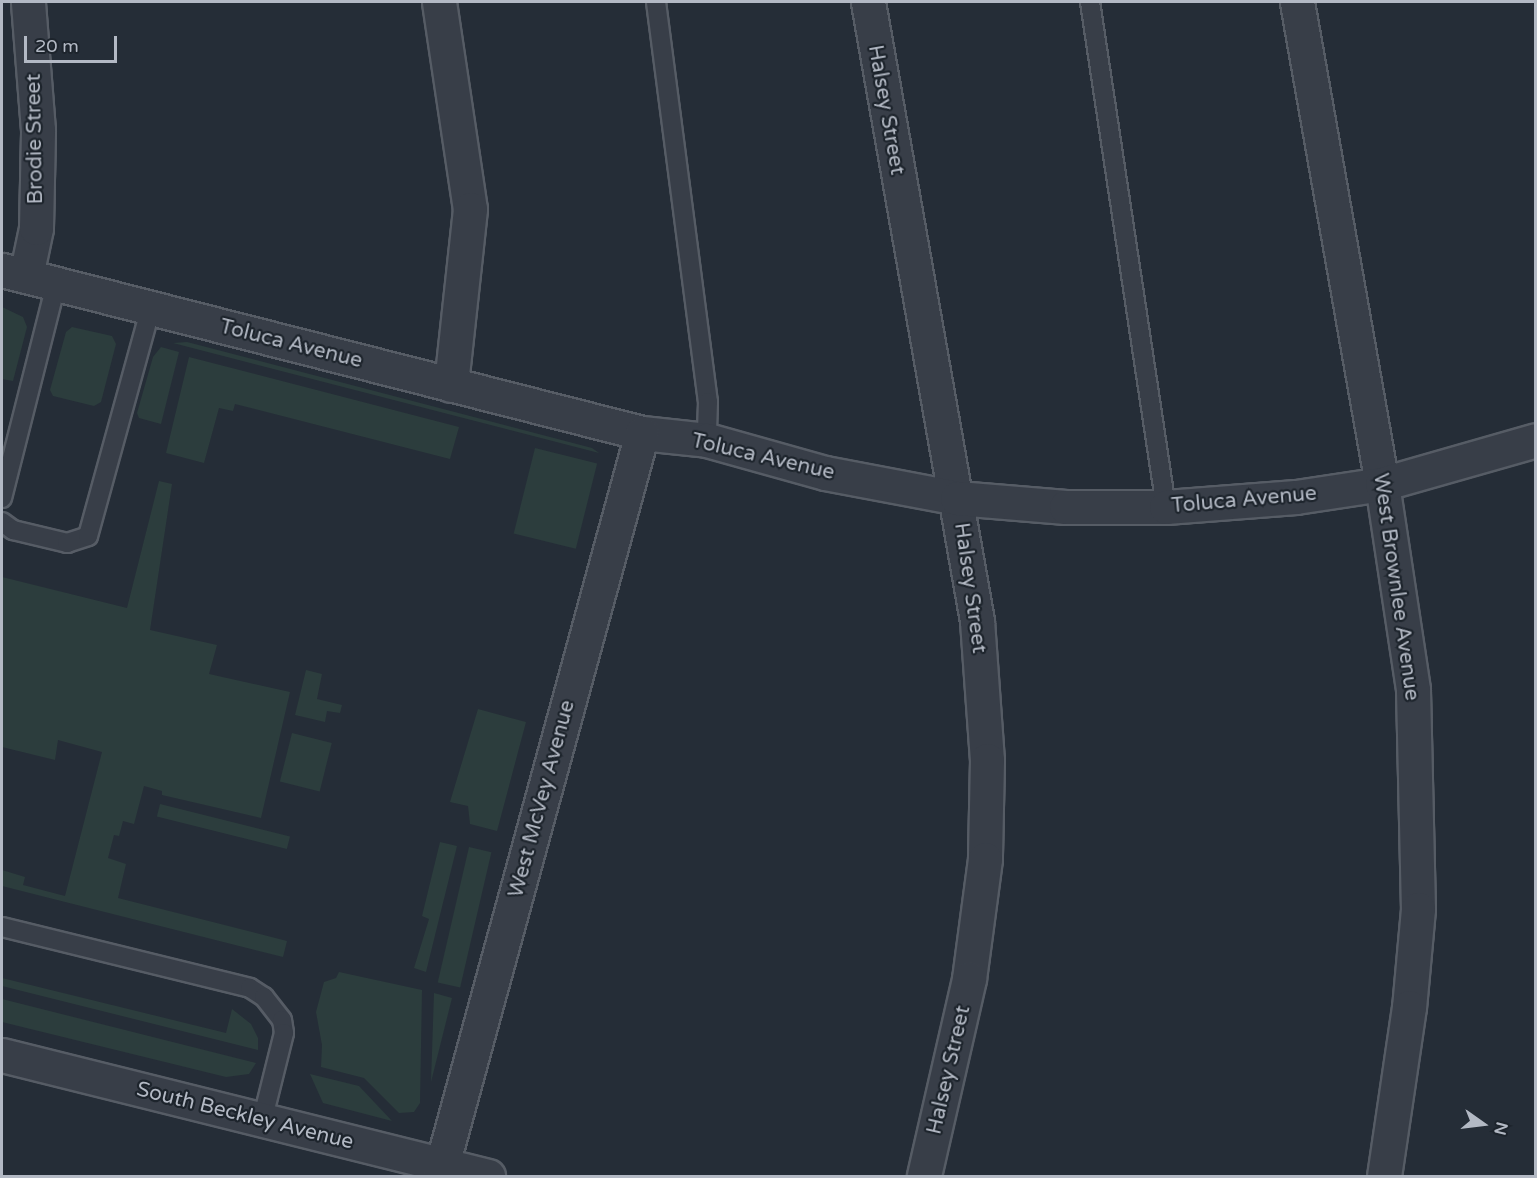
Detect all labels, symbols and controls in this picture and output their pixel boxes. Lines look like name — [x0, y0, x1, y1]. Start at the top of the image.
scale bar — [27, 24, 120, 62]
text: 20 m — [35, 35, 79, 57]
street label: Halsey Street — [862, 43, 910, 177]
street label: Brodie Street — [21, 73, 49, 205]
street label: Toluca Avenue — [217, 314, 365, 374]
street label: Toluca Avenue — [689, 428, 837, 486]
street label: West Brownlee Avenue — [1368, 472, 1424, 702]
street label: Toluca Avenue — [1170, 481, 1318, 519]
street label: Halsey Street — [948, 521, 992, 655]
street label: West McVey Avenue — [504, 698, 580, 900]
street label: Halsey Street — [922, 1003, 976, 1137]
street label: South Beckley Avenue — [134, 1077, 356, 1155]
north arrow — [1453, 1094, 1513, 1154]
text: N — [1489, 1120, 1512, 1137]

